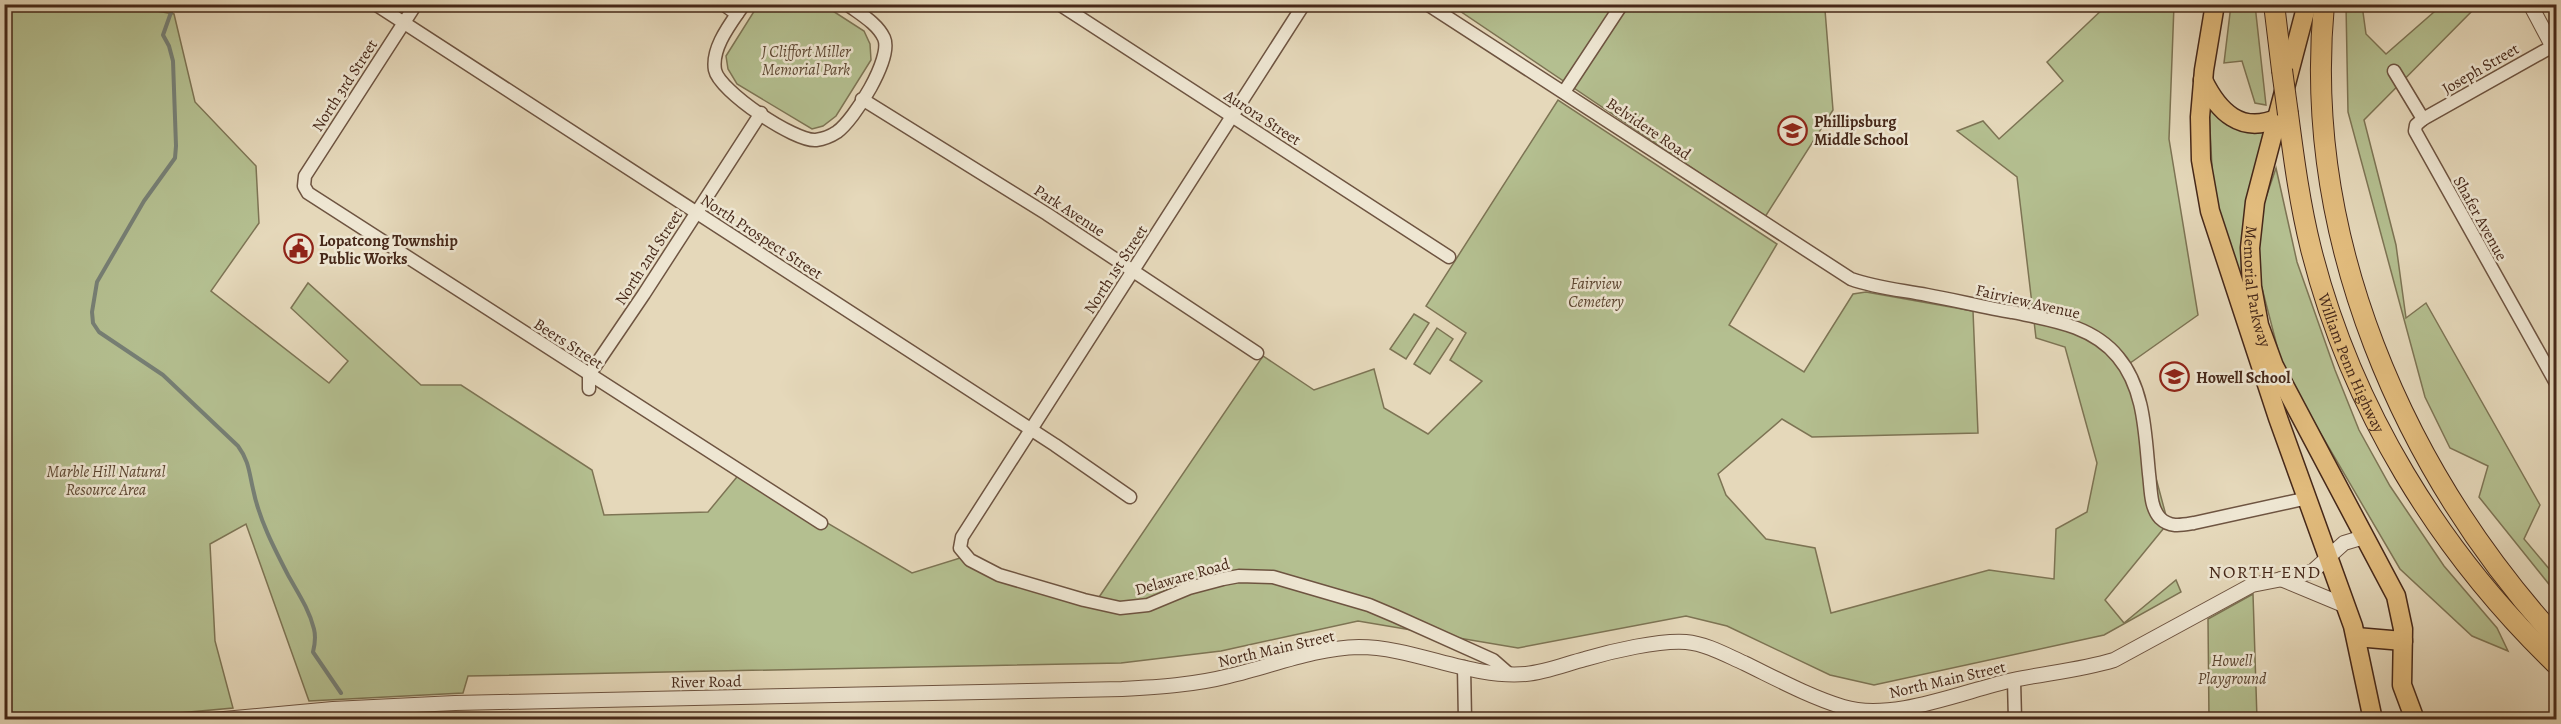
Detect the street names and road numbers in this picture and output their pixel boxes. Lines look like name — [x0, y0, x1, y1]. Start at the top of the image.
street label: North 3rd Street — [307, 35, 383, 136]
street label: Joseph Street — [2438, 38, 2523, 100]
street label: Aurora Street — [1219, 84, 1305, 151]
street label: Belvidere Road — [1602, 92, 1695, 165]
street label: Shafer Avenue — [2448, 172, 2512, 265]
street label: Park Avenue — [1030, 180, 1109, 242]
street label: North Prospect Street — [696, 189, 827, 285]
street label: North 2nd Street — [610, 206, 688, 310]
street label: North 1st Street — [1079, 221, 1153, 318]
street label: Memorial Parkway — [2238, 225, 2276, 351]
street label: Fairview Avenue — [1973, 279, 2082, 325]
street label: William Penn Highway — [2312, 290, 2390, 437]
street label: Beers Street — [529, 313, 607, 375]
street label: Delaware Road — [1132, 553, 1233, 601]
street label: North Main Street — [1216, 625, 1337, 673]
street label: North Main Street — [1887, 656, 2008, 704]
street label: River Road — [670, 670, 742, 694]

